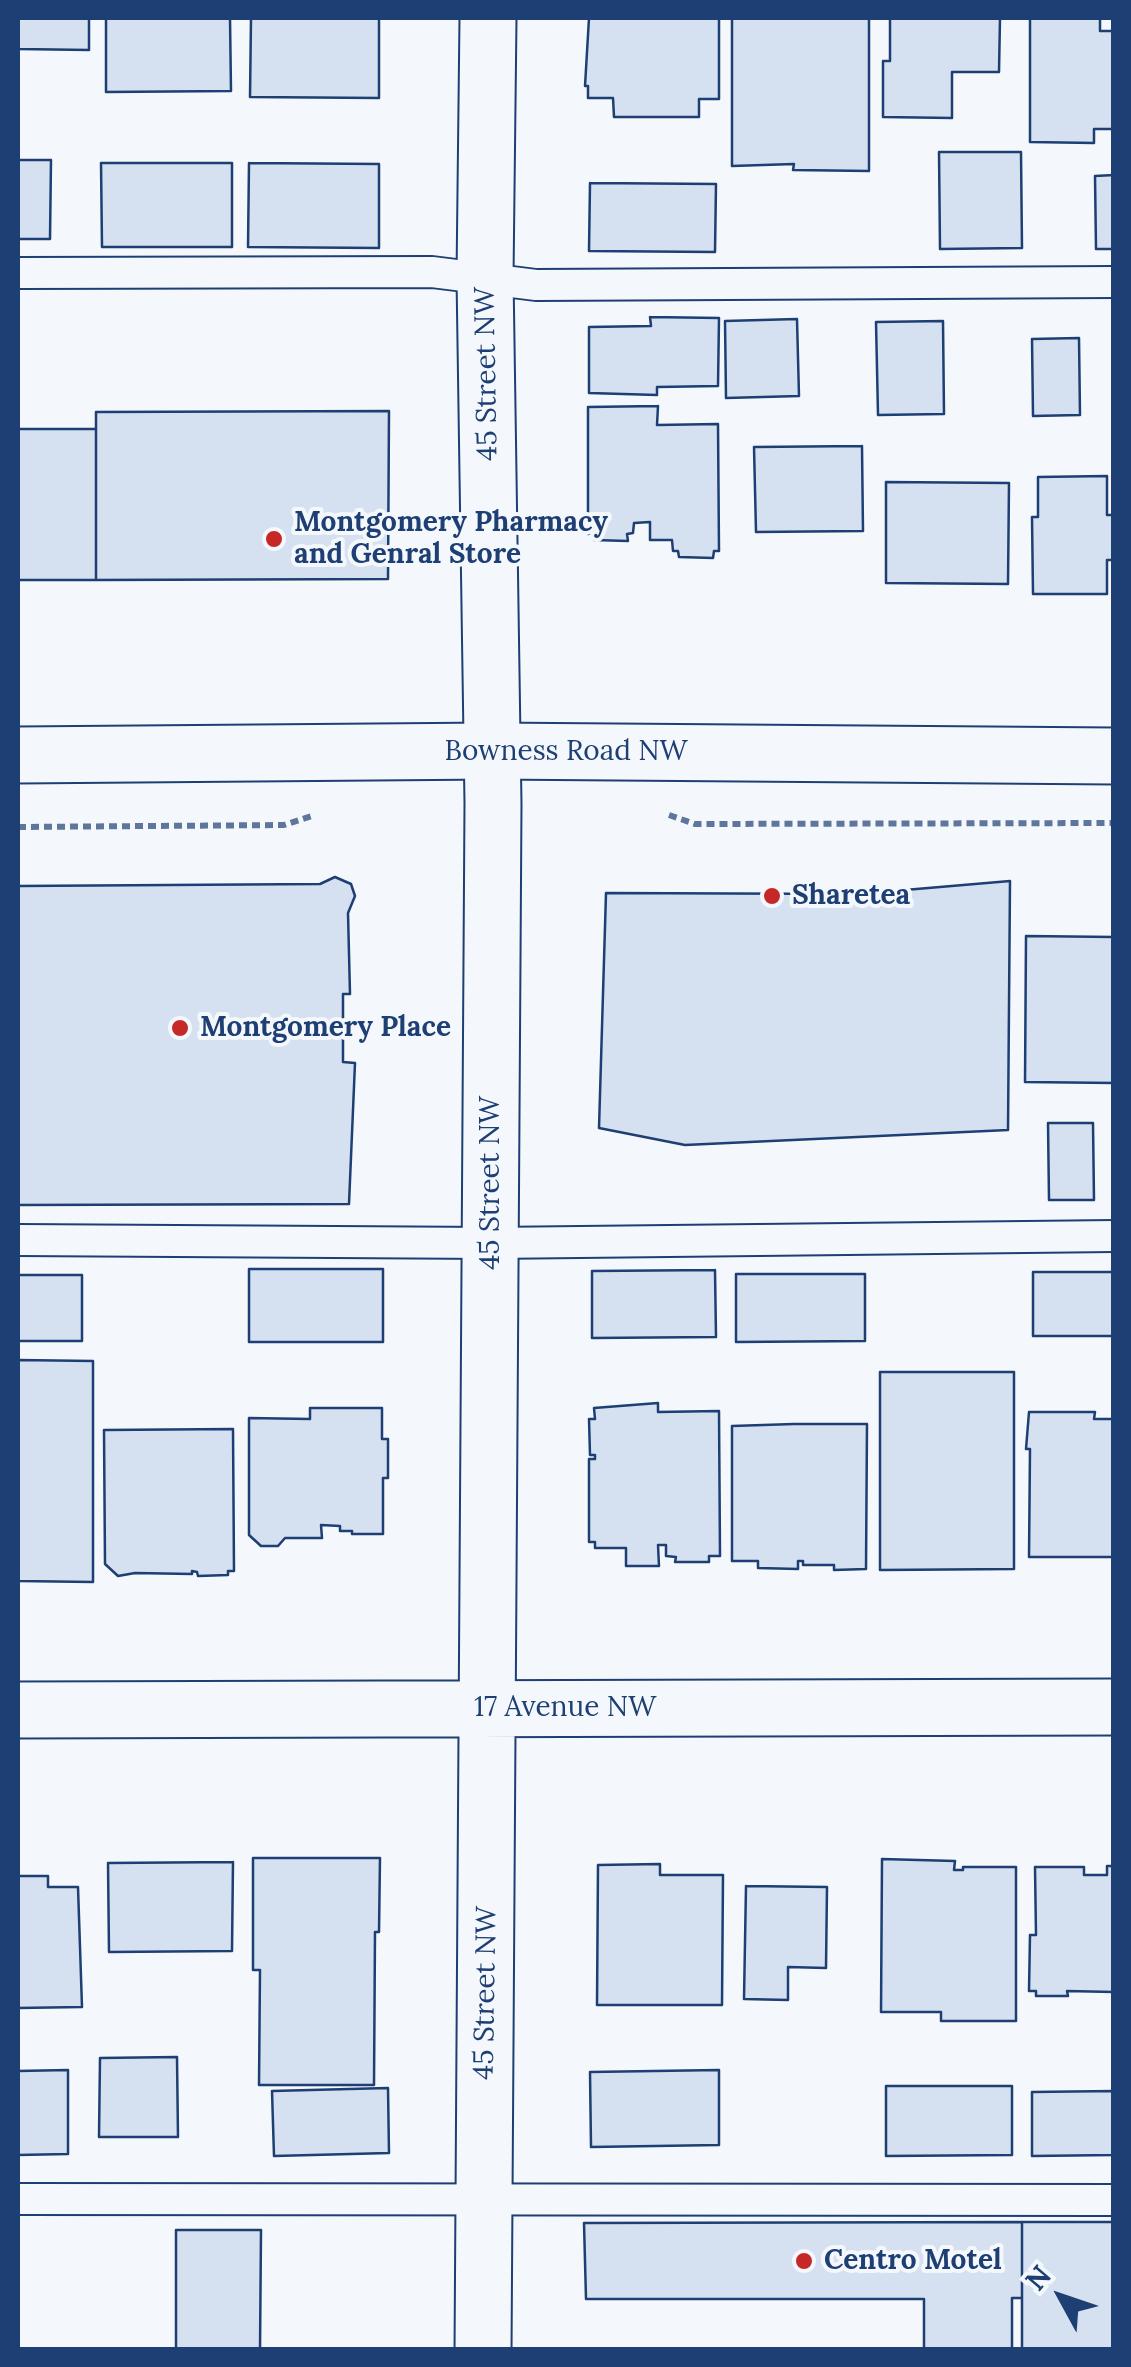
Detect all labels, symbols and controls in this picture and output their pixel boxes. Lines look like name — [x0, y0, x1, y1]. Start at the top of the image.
street label: 45 Street NW — [469, 287, 505, 461]
place label: Montgomery Pharmacy and Genral Store — [294, 506, 608, 572]
marker: Montgomery Pharmacy and Genral Store — [263, 528, 285, 550]
street label: Bowness Road NW — [445, 735, 687, 769]
place label: Sharetea — [792, 879, 910, 913]
marker: Sharetea — [761, 885, 783, 907]
place label: Montgomery Place — [200, 1011, 451, 1045]
marker: Montgomery Place — [169, 1017, 191, 1039]
street label: 45 Street NW — [474, 1096, 508, 1270]
street label: 17 Avenue NW — [474, 1691, 656, 1725]
street label: 45 Street NW — [468, 1906, 504, 2080]
place label: Centro Motel — [824, 2244, 1002, 2278]
north arrow — [1011, 2247, 1111, 2347]
marker: Centro Motel — [793, 2250, 815, 2272]
text: N — [1017, 2258, 1059, 2298]

